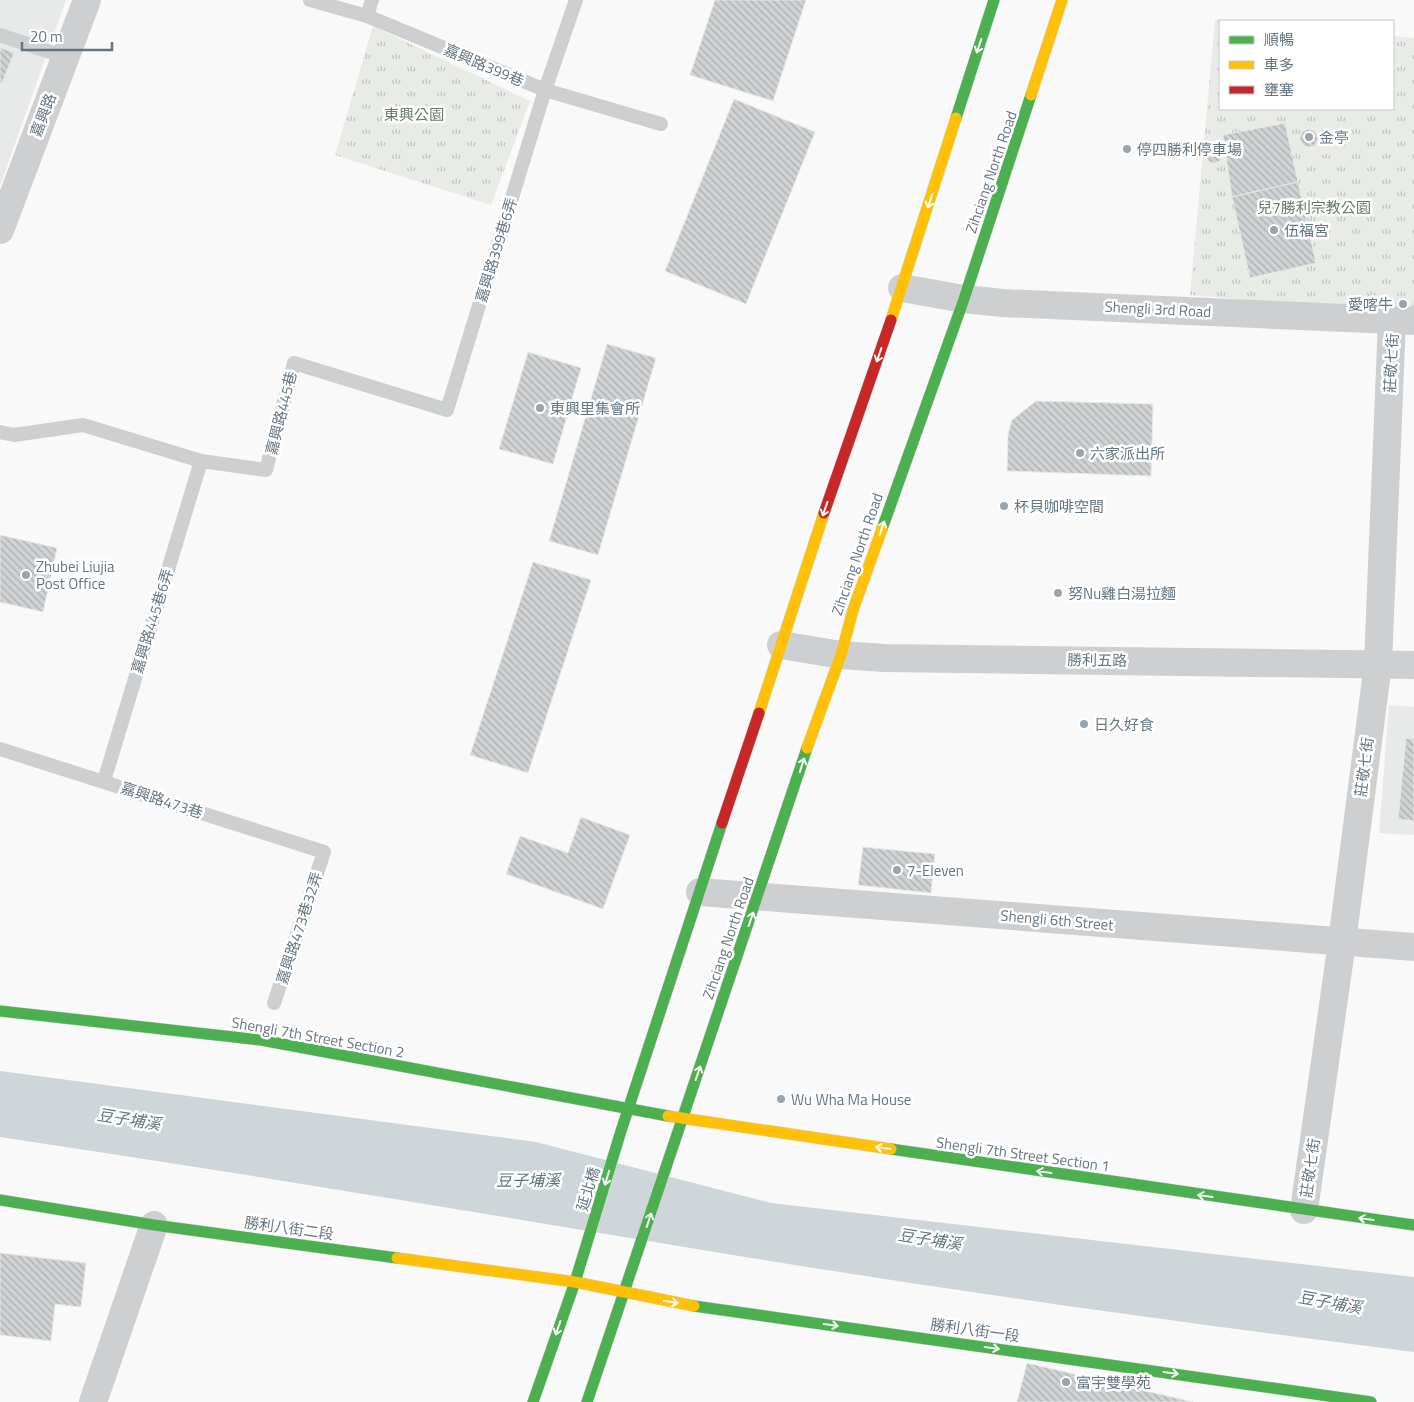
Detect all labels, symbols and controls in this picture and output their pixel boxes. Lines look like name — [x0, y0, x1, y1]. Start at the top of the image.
scale bar — [22, 20, 112, 52]
legend — [1219, 20, 1394, 110]
text: 20 m — [30, 25, 63, 48]
text: 順暢 — [1264, 28, 1294, 51]
street label: 嘉興路399巷 — [440, 38, 528, 92]
one-way arrow — [974, 38, 983, 54]
text: 車多 — [1264, 53, 1294, 76]
text: 壅塞 — [1264, 78, 1294, 101]
street label: 嘉興路 — [24, 90, 62, 140]
park label: 東興公園 — [384, 103, 444, 126]
street label: Zihciang North Road — [959, 108, 1023, 236]
place label: 金亭 — [1319, 126, 1349, 149]
marker: 金亭 — [1303, 131, 1315, 143]
place label: 停四勝利停車場 — [1137, 138, 1242, 161]
marker: 停四勝利停車場 — [1121, 143, 1133, 155]
one-way arrow — [924, 193, 934, 209]
street label: 嘉興路399巷6弄 — [469, 195, 523, 305]
park label: 兒7勝利宗教公園 — [1257, 196, 1371, 219]
place label: 伍福宮 — [1284, 219, 1329, 242]
marker: 伍福宮 — [1268, 224, 1280, 236]
place label: 愛喀牛 — [1348, 293, 1393, 316]
street label: Shengli 3rd Road — [1104, 295, 1212, 323]
marker: 愛喀牛 — [1397, 298, 1409, 310]
street label: 莊敬七街 — [1378, 332, 1404, 394]
one-way arrow — [874, 347, 883, 363]
street label: 嘉興路445巷 — [260, 369, 302, 457]
place label: 東興里集會所 — [550, 397, 640, 420]
marker: 東興里集會所 — [534, 402, 546, 414]
place label: 六家派出所 — [1090, 442, 1165, 465]
marker: 六家派出所 — [1074, 447, 1086, 459]
street label: Zihciang North Road — [825, 490, 889, 618]
place label: 杯貝咖啡空間 — [1014, 495, 1104, 518]
marker: 杯貝咖啡空間 — [998, 500, 1010, 512]
one-way arrow — [820, 501, 830, 517]
one-way arrow — [878, 521, 887, 536]
place label: Zhubei Liujia Post Office — [36, 555, 115, 595]
street label: 嘉興路445巷6弄 — [125, 566, 179, 676]
marker: Zhubei Liujia Post Office — [20, 569, 32, 581]
place label: 努Nu雞白湯拉麵 — [1068, 582, 1176, 605]
marker: 努Nu雞白湯拉麵 — [1052, 587, 1064, 599]
street label: 勝利五路 — [1067, 648, 1127, 672]
place label: 日久好食 — [1094, 713, 1154, 736]
marker: 日久好食 — [1078, 718, 1090, 730]
street label: 莊敬七街 — [1349, 736, 1379, 798]
one-way arrow — [797, 757, 807, 773]
street label: 嘉興路473巷 — [118, 776, 206, 824]
place label: 7-Eleven — [907, 859, 964, 882]
marker: 7-Eleven — [891, 864, 903, 876]
street label: 嘉興路473巷32弄 — [270, 869, 328, 987]
street label: Zihciang North Road — [696, 874, 760, 1002]
street label: Shengli 6th Street — [1000, 904, 1115, 936]
one-way arrow — [747, 912, 756, 927]
street label: Shengli 7th Street Section 2 — [230, 1010, 406, 1064]
one-way arrow — [694, 1065, 703, 1081]
place label: Wu Wha Ma House — [791, 1088, 911, 1111]
marker: Wu Wha Ma House — [775, 1093, 787, 1105]
water label: 豆子埔溪 — [96, 1102, 164, 1136]
street label: Shengli 7th Street Section 1 — [935, 1130, 1111, 1178]
street label: 莊敬七街 — [1294, 1137, 1326, 1199]
one-way arrow — [876, 1143, 892, 1153]
street label: 延北橋 — [570, 1164, 606, 1214]
one-way arrow — [1036, 1167, 1052, 1177]
water label: 豆子埔溪 — [496, 1168, 562, 1192]
one-way arrow — [602, 1169, 611, 1185]
one-way arrow — [1197, 1190, 1213, 1200]
street label: 勝利八街二段 — [243, 1210, 335, 1246]
one-way arrow — [644, 1212, 654, 1228]
one-way arrow — [1358, 1214, 1374, 1224]
water label: 豆子埔溪 — [897, 1222, 965, 1256]
water label: 豆子埔溪 — [1296, 1285, 1366, 1320]
one-way arrow — [662, 1298, 678, 1308]
street label: 勝利八街一段 — [929, 1312, 1021, 1348]
one-way arrow — [553, 1320, 563, 1336]
one-way arrow — [823, 1321, 839, 1331]
one-way arrow — [984, 1343, 1000, 1353]
one-way arrow — [1162, 1368, 1178, 1378]
place label: 富宇雙學苑 — [1076, 1371, 1151, 1394]
marker: 富宇雙學苑 — [1060, 1376, 1072, 1388]

